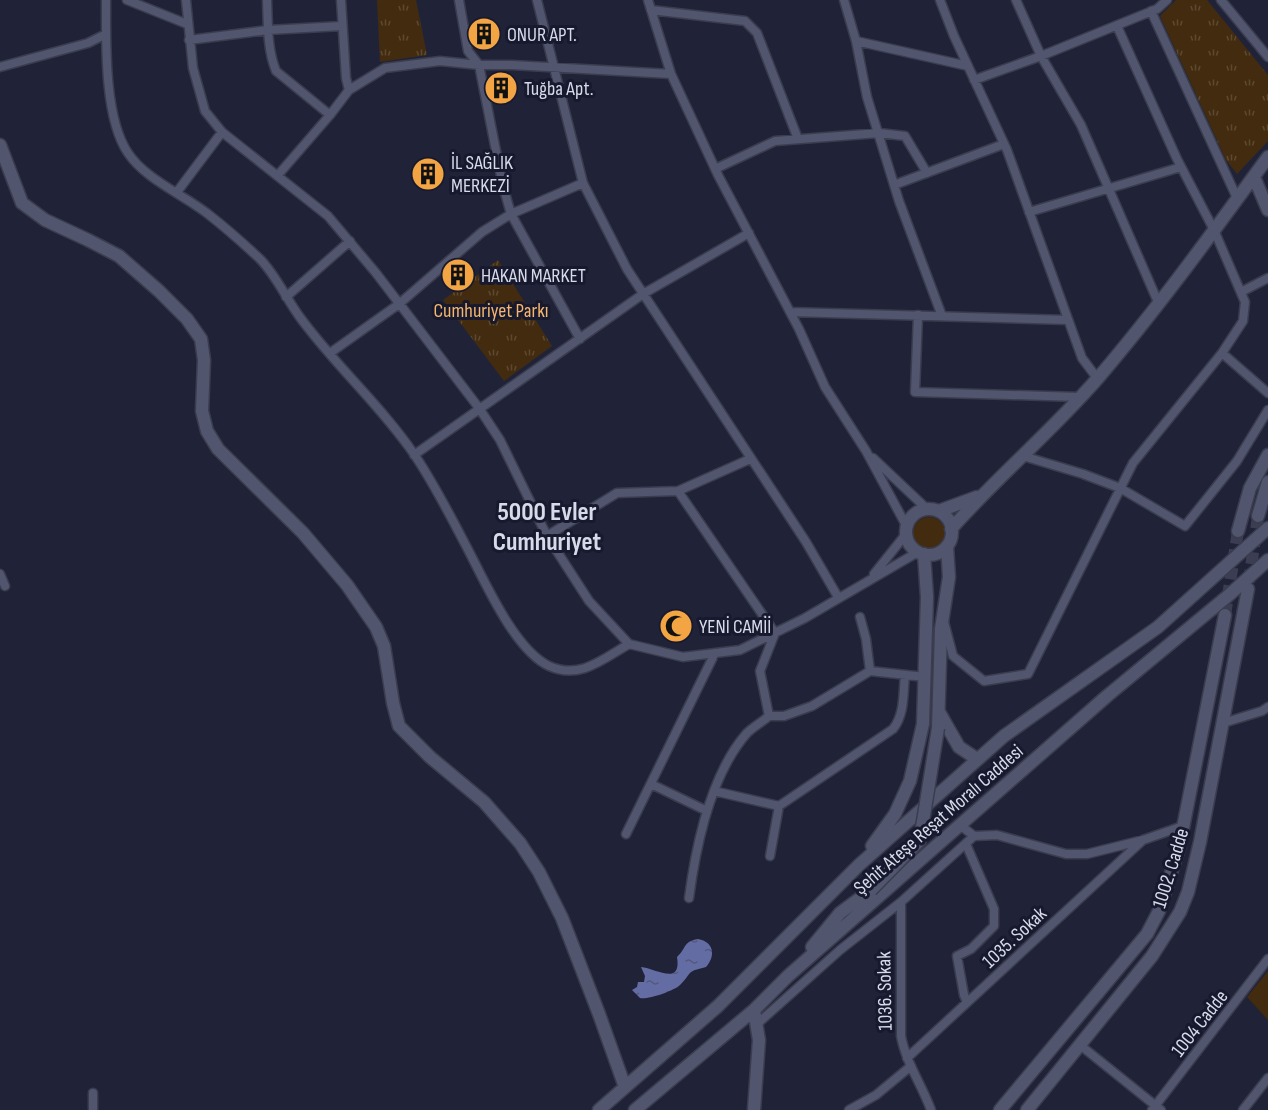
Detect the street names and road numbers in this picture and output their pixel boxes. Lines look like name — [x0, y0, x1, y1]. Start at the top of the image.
street label: Şehit Ateşe Reşat Moralı Caddesi — [849, 740, 1028, 900]
street label: 1002. Cadde — [1148, 826, 1194, 911]
street label: 1035. Sokak — [978, 902, 1052, 973]
street label: 1036. Sokak — [872, 951, 898, 1031]
street label: 1004 Cadde — [1166, 985, 1233, 1062]

